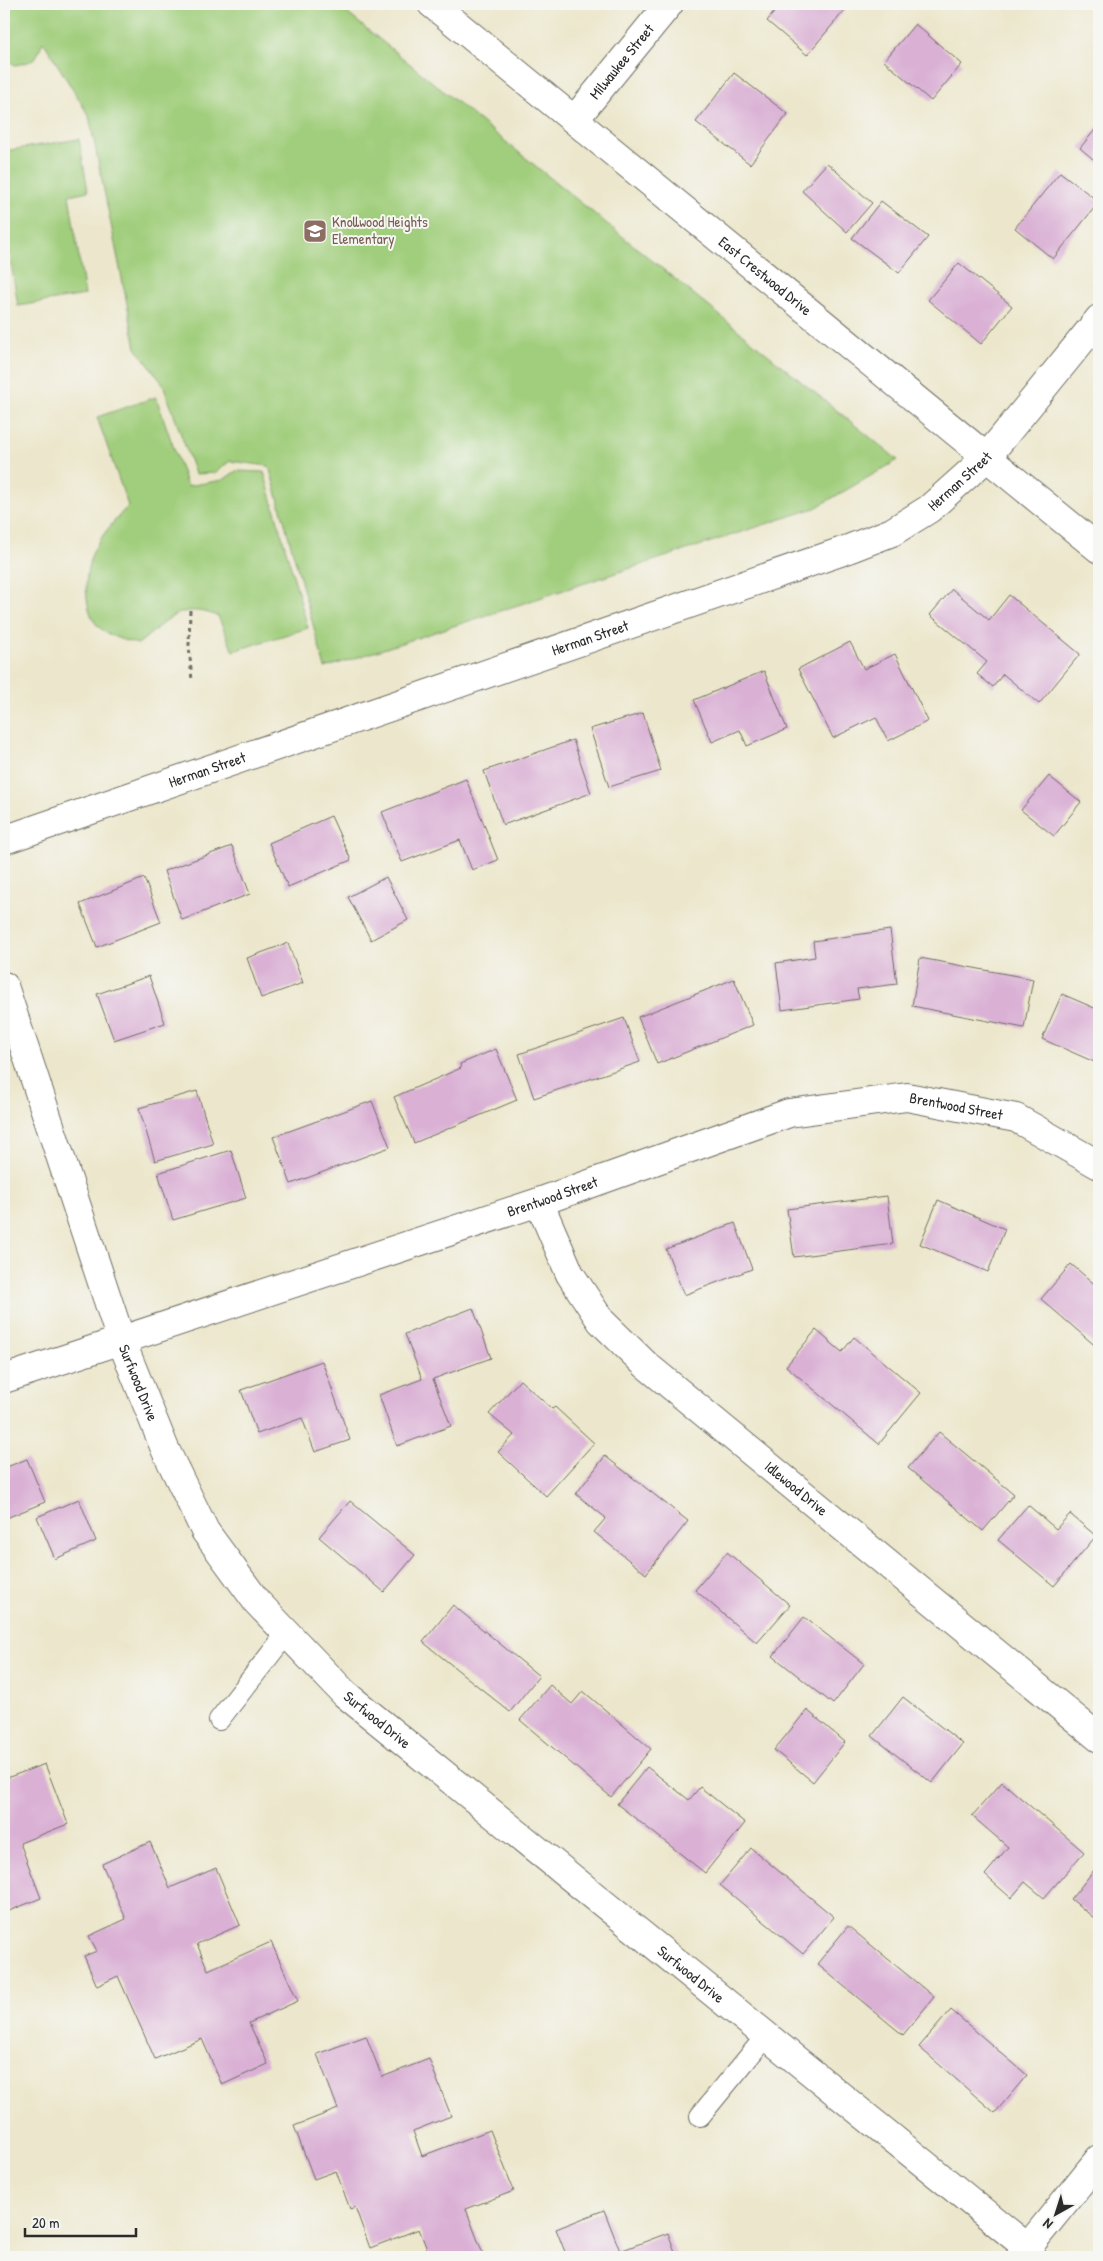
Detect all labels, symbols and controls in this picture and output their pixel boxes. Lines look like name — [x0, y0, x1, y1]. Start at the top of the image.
street label: Milwaukee Street — [584, 19, 659, 104]
place label: Knollwood Heights Elementary — [332, 211, 428, 249]
school or university icon: Knollwood Heights Elementary — [302, 218, 328, 244]
street label: East Crestwood Drive — [714, 231, 816, 320]
street label: Herman Street — [923, 446, 997, 515]
street label: Herman Street — [549, 614, 632, 661]
street label: Herman Street — [166, 746, 249, 792]
street label: Brentwood Street — [908, 1087, 1006, 1125]
street label: Brentwood Street — [504, 1171, 601, 1222]
street label: Surfwood Drive — [114, 1341, 164, 1424]
street label: Idlewood Drive — [760, 1456, 832, 1520]
street label: Surfwood Drive — [339, 1686, 415, 1753]
street label: Surfwood Drive — [653, 1940, 729, 2008]
north arrow — [1030, 2188, 1080, 2238]
scale bar — [25, 2206, 136, 2238]
text: 20 m — [32, 2212, 59, 2233]
text: N — [1038, 2214, 1056, 2234]

